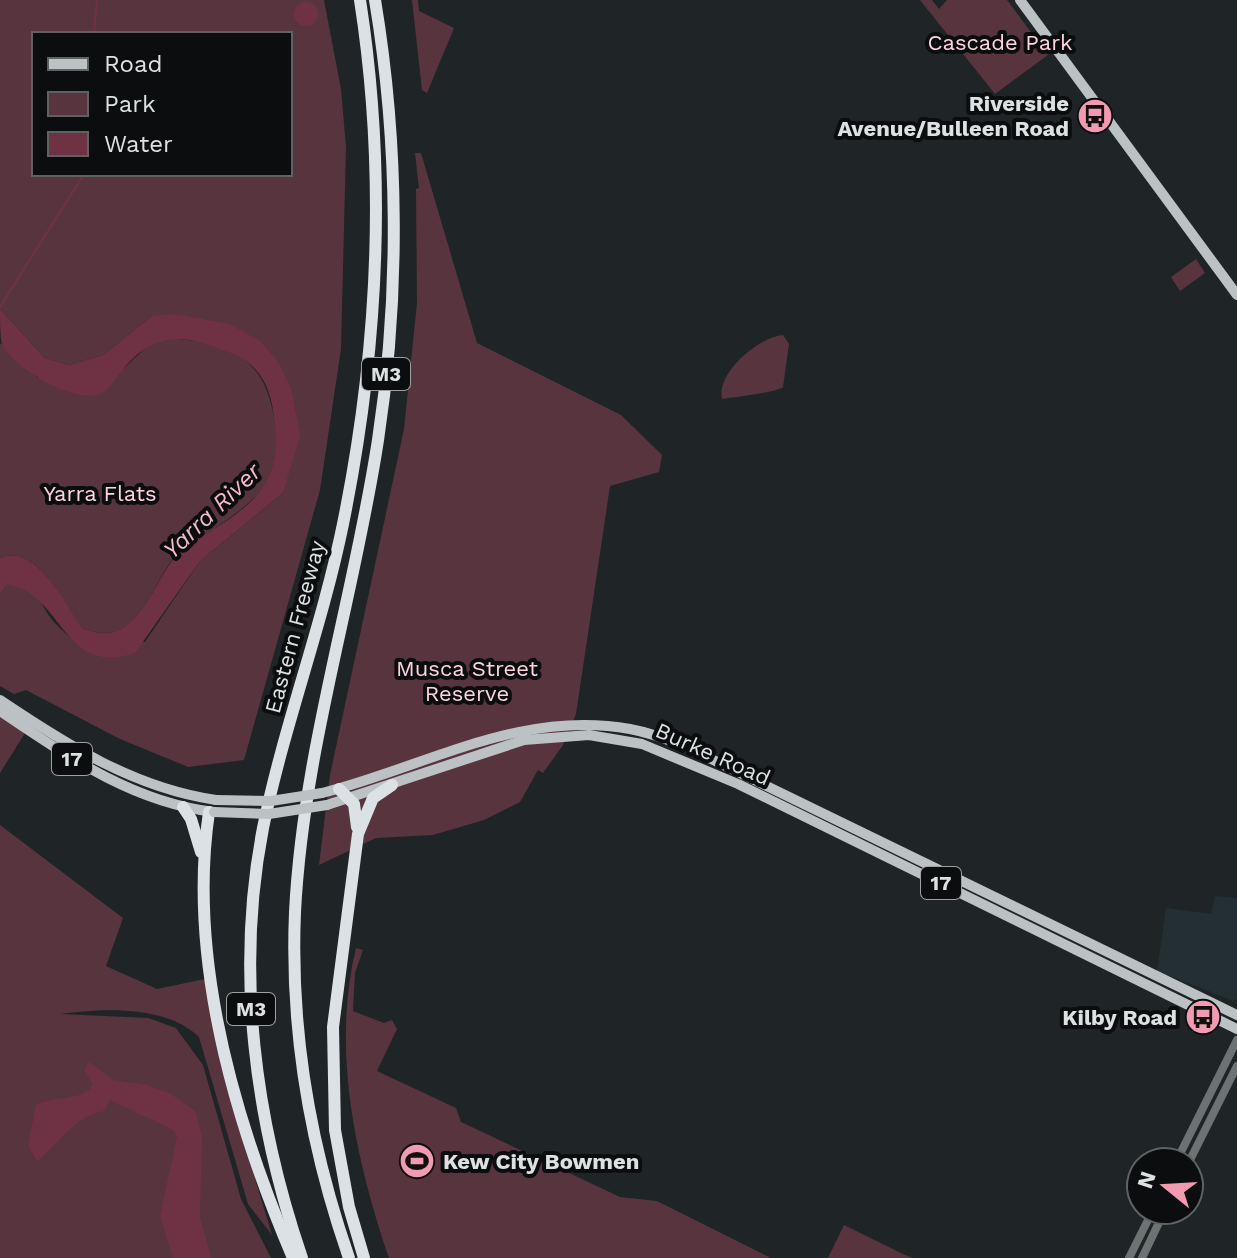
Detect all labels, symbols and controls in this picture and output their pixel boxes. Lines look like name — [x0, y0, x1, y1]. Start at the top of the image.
park label: Cascade Park — [927, 30, 1073, 55]
legend — [32, 32, 292, 176]
text: Road — [104, 50, 163, 78]
text: Park — [104, 90, 156, 118]
place label: Riverside Avenue/Bulleen Road — [838, 91, 1069, 141]
bus stop icon: Riverside Avenue/Bulleen Road — [1076, 97, 1114, 135]
text: Water — [104, 130, 173, 158]
road number: M3 — [362, 358, 410, 390]
water label: Yarra River — [157, 456, 268, 564]
park label: Yarra Flats — [43, 481, 157, 506]
street label: Eastern Freeway — [260, 537, 330, 716]
park label: Musca Street Reserve — [396, 656, 538, 706]
street label: Burke Road — [652, 718, 774, 790]
road number: 17 — [52, 743, 92, 775]
road number: 17 — [921, 867, 961, 899]
road number: M3 — [227, 993, 275, 1025]
bus stop icon: Kilby Road — [1184, 998, 1222, 1036]
place label: Kilby Road — [1062, 1005, 1177, 1030]
sports icon: Kew City Bowmen — [398, 1142, 436, 1180]
north arrow — [1125, 1146, 1205, 1226]
place label: Kew City Bowmen — [443, 1149, 639, 1174]
text: N — [1132, 1168, 1161, 1192]

